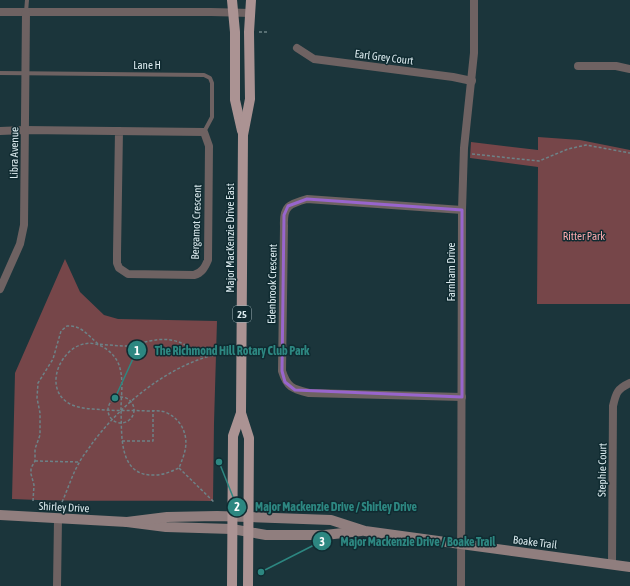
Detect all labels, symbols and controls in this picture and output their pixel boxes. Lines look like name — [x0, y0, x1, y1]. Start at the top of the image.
street label: Earl Grey Court — [354, 47, 414, 67]
street label: Lane H — [133, 59, 161, 71]
street label: Libra Avenue — [8, 127, 20, 179]
street label: Major MacKenzie Drive East — [224, 183, 236, 293]
street label: Bergamot Crescent — [189, 184, 203, 260]
park label: Ritter Park — [563, 230, 605, 242]
street label: Farnham Drive — [445, 242, 457, 302]
street label: Edenbrook Crescent — [265, 244, 279, 324]
road number: 25 — [233, 306, 251, 322]
callout: The Richmond Hill Rotary Club Park — [127, 338, 318, 362]
text: 1 — [134, 344, 140, 358]
text: The Richmond Hill Rotary Club Park — [155, 344, 310, 358]
street label: Stephie Court — [596, 443, 608, 497]
callout: Major Mackenzie Drive / Shirley Drive — [227, 495, 425, 519]
street label: Shirley Drive — [38, 500, 90, 514]
text: 2 — [234, 500, 240, 514]
text: Major Mackenzie Drive / Shirley Drive — [255, 500, 417, 514]
callout: Major Mackenzie Drive / Boake Trail — [312, 529, 503, 553]
street label: Boake Trail — [512, 533, 558, 551]
text: 3 — [319, 535, 325, 549]
text: Major Mackenzie Drive / Boake Trail — [341, 535, 496, 549]

